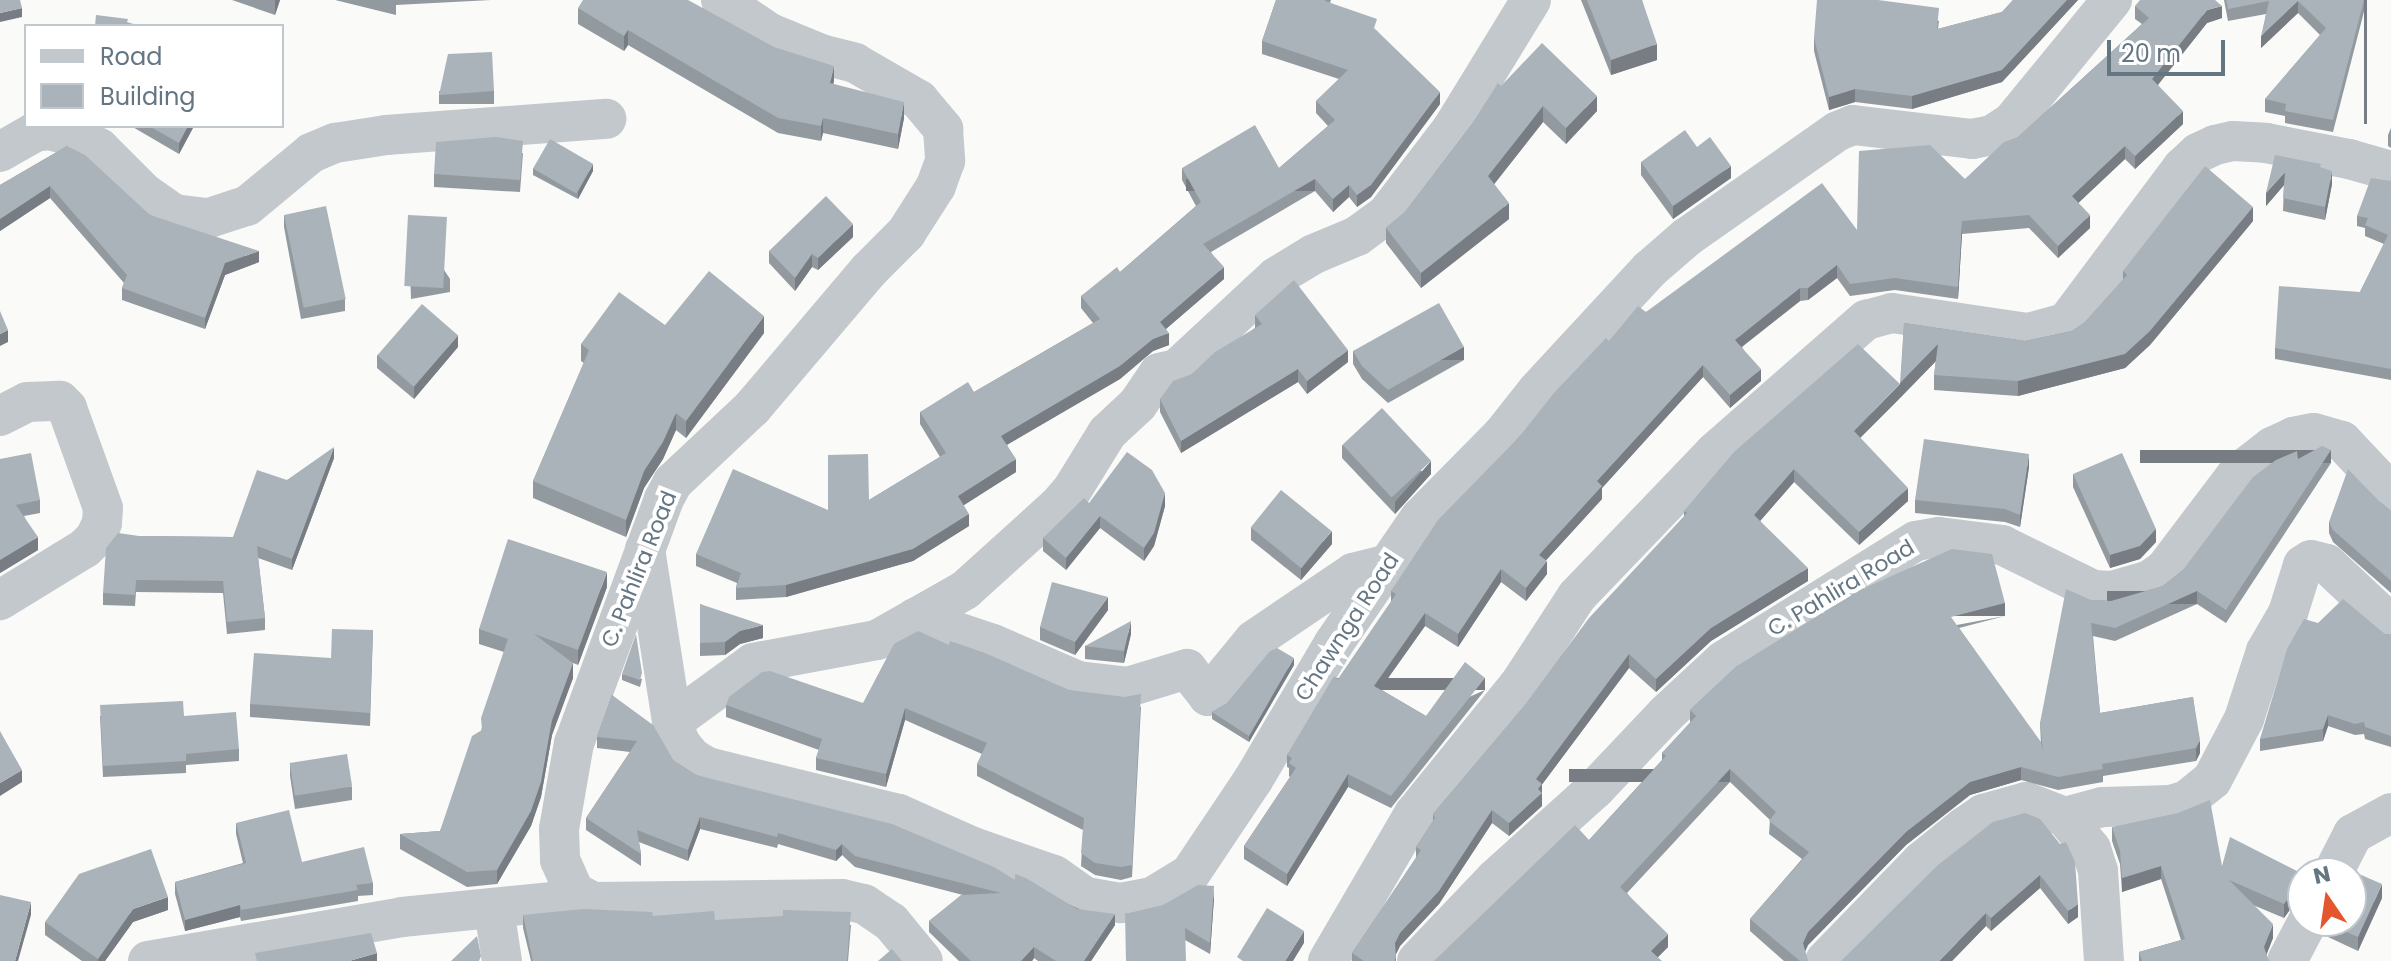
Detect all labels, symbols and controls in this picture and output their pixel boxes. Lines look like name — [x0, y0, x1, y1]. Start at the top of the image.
legend — [24, 24, 284, 128]
scale bar — [2111, 24, 2229, 74]
text: 20 m — [2121, 37, 2181, 70]
text: Road — [100, 40, 162, 73]
text: Building — [100, 80, 196, 113]
street label: C. Pahlira Road — [596, 487, 682, 651]
street label: C. Pahlira Road — [1763, 534, 1919, 642]
street label: Chawnga Road — [1289, 548, 1405, 706]
north arrow — [2287, 857, 2367, 937]
text: N — [2310, 858, 2333, 892]

